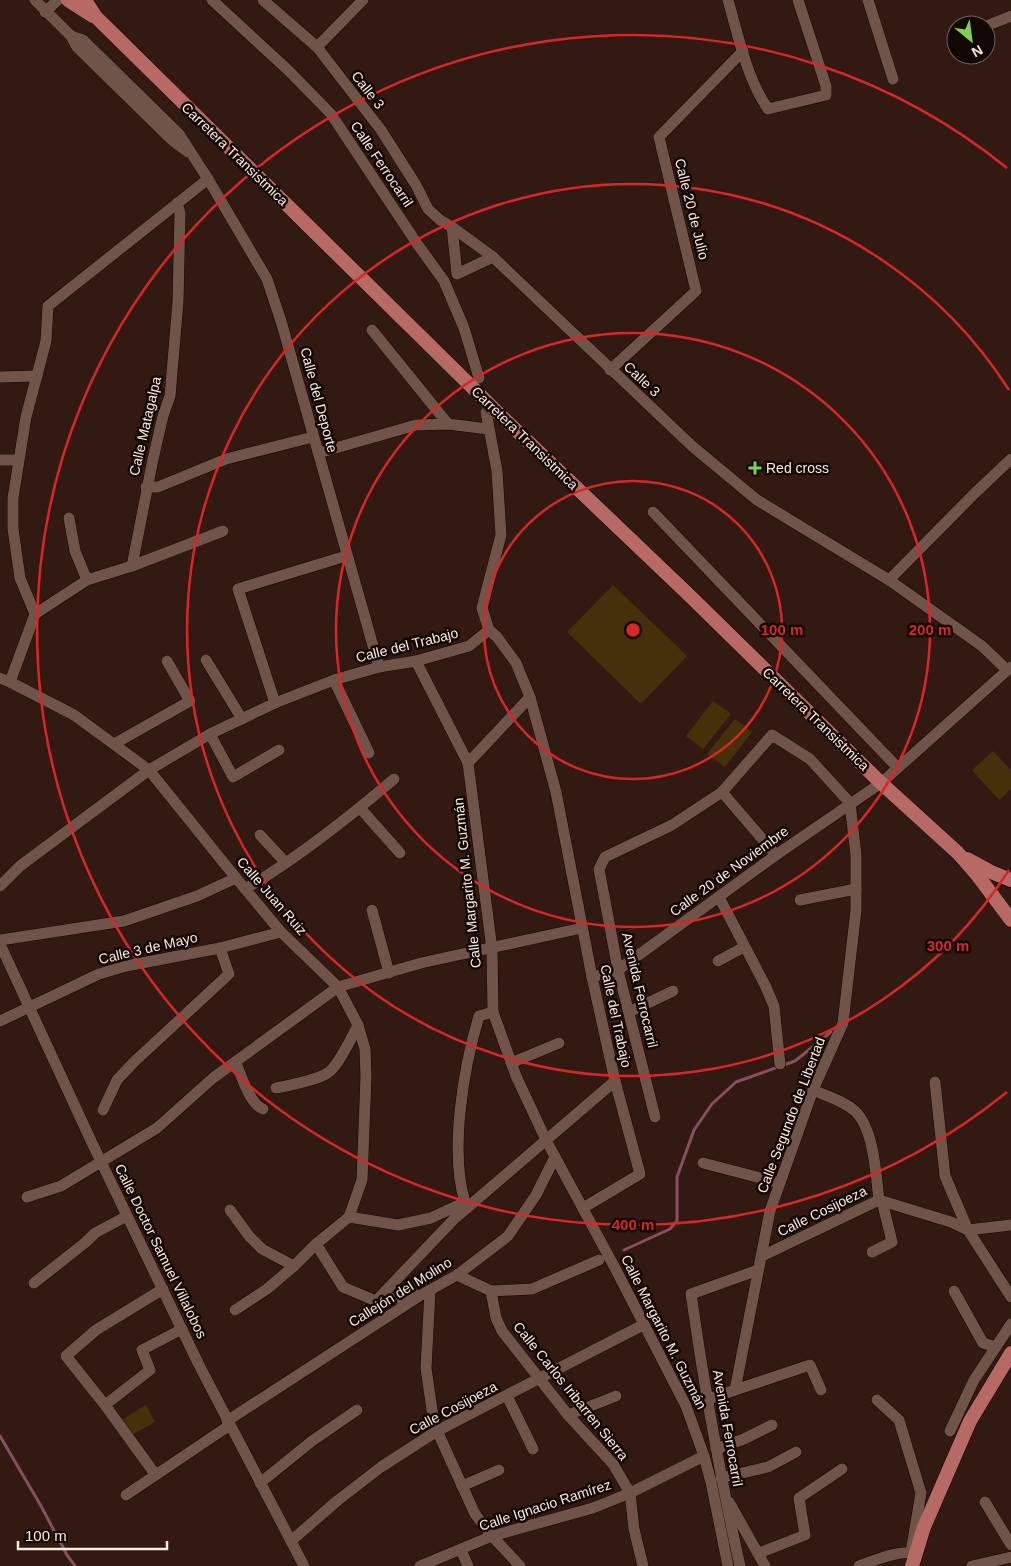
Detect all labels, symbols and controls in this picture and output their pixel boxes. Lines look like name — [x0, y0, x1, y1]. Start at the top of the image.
north arrow — [946, 15, 996, 65]
text: N — [969, 42, 986, 61]
street label: Calle 3 — [348, 68, 388, 112]
street label: Carretera Transistmica — [179, 99, 292, 209]
street label: Calle Ferrocarril — [348, 118, 416, 210]
street label: Calle 20 de Julio — [672, 157, 712, 261]
street label: Calle del Deporte — [297, 346, 341, 455]
street label: Calle 3 — [621, 358, 664, 400]
street label: Calle Matagalpa — [126, 375, 164, 477]
street label: Carretera Transistmica — [469, 383, 582, 493]
place label: Red cross — [766, 460, 829, 476]
marker: Red cross — [748, 461, 762, 475]
centre of rings — [624, 621, 642, 639]
text: 100 m — [761, 621, 803, 638]
text: 200 m — [909, 621, 951, 638]
street label: Calle del Trabajo — [354, 624, 460, 665]
street label: Carretera Transistmica — [760, 664, 873, 774]
street label: Calle Margarito M. Guzmán — [450, 797, 484, 969]
street label: Calle 20 de Noviembre — [667, 823, 791, 919]
street label: Calle Juan Ruiz — [234, 854, 310, 938]
street label: Calle 3 de Mayo — [97, 929, 199, 967]
street label: Avenida Ferrocarril — [619, 931, 661, 1049]
text: 300 m — [927, 937, 969, 954]
street label: Calle del Trabajo — [597, 963, 635, 1069]
street label: Calle Segundo de Libertad — [754, 1035, 828, 1195]
street label: Calle Doctor Samuel Villalobos — [112, 1161, 210, 1341]
street label: Calle Cosijoeza — [775, 1182, 869, 1240]
text: 400 m — [612, 1216, 654, 1233]
street label: Calle Margarito M. Guzmán — [618, 1252, 710, 1412]
street label: Callejón del Molino — [346, 1254, 455, 1330]
street label: Calle Carlos Iribarren Sierra — [510, 1319, 632, 1464]
street label: Avenida Ferrocarril — [710, 1368, 746, 1488]
street label: Calle Cosijoeza — [406, 1378, 500, 1438]
street label: Calle Ignacio Ramírez — [477, 1476, 613, 1534]
scale bar — [18, 1518, 166, 1550]
text: 100 m — [25, 1527, 67, 1544]

